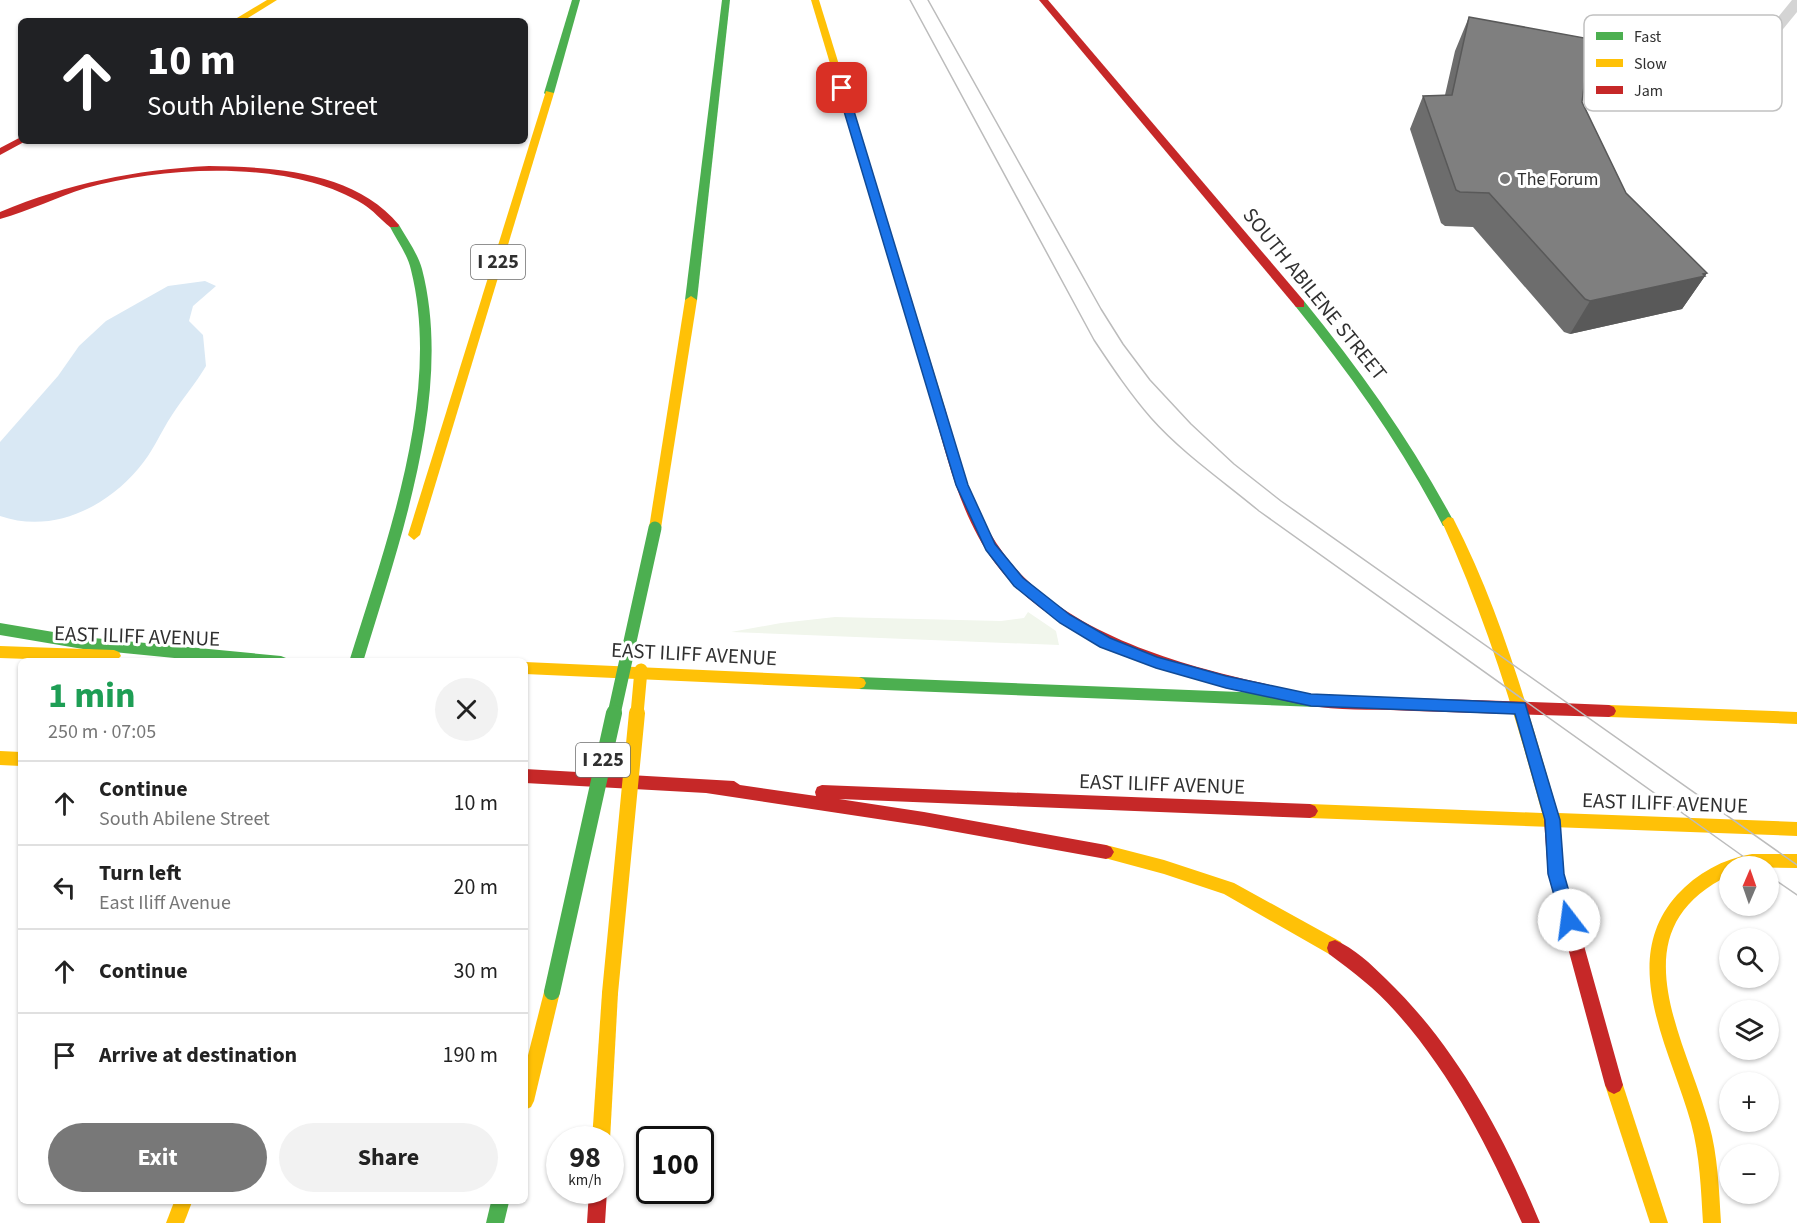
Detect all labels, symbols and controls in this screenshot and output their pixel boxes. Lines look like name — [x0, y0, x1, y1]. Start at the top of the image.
legend — [1584, 15, 1782, 111]
text: Fast — [1634, 26, 1662, 48]
text: 10 m — [147, 31, 236, 91]
icon: ahead — [48, 42, 126, 120]
text: Slow — [1634, 53, 1667, 75]
pin — [816, 62, 867, 113]
icon: arrive — [825, 71, 858, 104]
text: Jam — [1634, 80, 1663, 102]
text: South Abilene Street — [147, 87, 378, 126]
place label: The Forum — [1517, 167, 1598, 192]
marker: The Forum — [1498, 172, 1512, 186]
street label: SOUTH ABILENE STREET — [1236, 201, 1394, 387]
road number: I 225 — [471, 245, 525, 279]
street label: EAST ILIFF AVENUE — [53, 618, 221, 654]
street label: EAST ILIFF AVENUE — [610, 635, 778, 673]
text: 1 min — [48, 670, 136, 721]
button: close — [435, 678, 498, 741]
text: 250 m · 07:05 — [48, 718, 156, 746]
road number: I 225 — [576, 743, 630, 777]
street label: EAST ILIFF AVENUE — [1078, 766, 1246, 802]
text: Continue — [99, 773, 188, 805]
street label: EAST ILIFF AVENUE — [1581, 785, 1749, 821]
icon: ahead — [48, 787, 81, 820]
text: 10 m — [453, 787, 498, 819]
text: South Abilene Street — [99, 805, 270, 833]
north arrow — [1719, 856, 1779, 916]
map controls — [1719, 856, 1779, 1204]
text: Turn left — [99, 857, 181, 889]
icon: left — [48, 871, 81, 904]
text: 20 m — [453, 871, 498, 903]
position arrow — [1537, 888, 1601, 952]
text: East Iliff Avenue — [99, 889, 231, 917]
button: search — [1719, 928, 1779, 988]
icon: ahead — [48, 955, 81, 988]
text: Continue — [99, 955, 188, 987]
text: 30 m — [453, 955, 498, 987]
button: layers — [1719, 1000, 1779, 1060]
icon: arrive — [48, 1039, 81, 1072]
text: Arrive at destination — [99, 1039, 297, 1071]
text: 190 m — [443, 1039, 498, 1071]
button: + — [1719, 1072, 1779, 1132]
button: Exit — [48, 1123, 267, 1192]
button: Share — [279, 1123, 498, 1192]
speed limit sign: 100 — [636, 1126, 714, 1204]
text: 98 — [569, 1136, 601, 1179]
button: − — [1719, 1144, 1779, 1204]
text: km/h — [568, 1170, 602, 1191]

